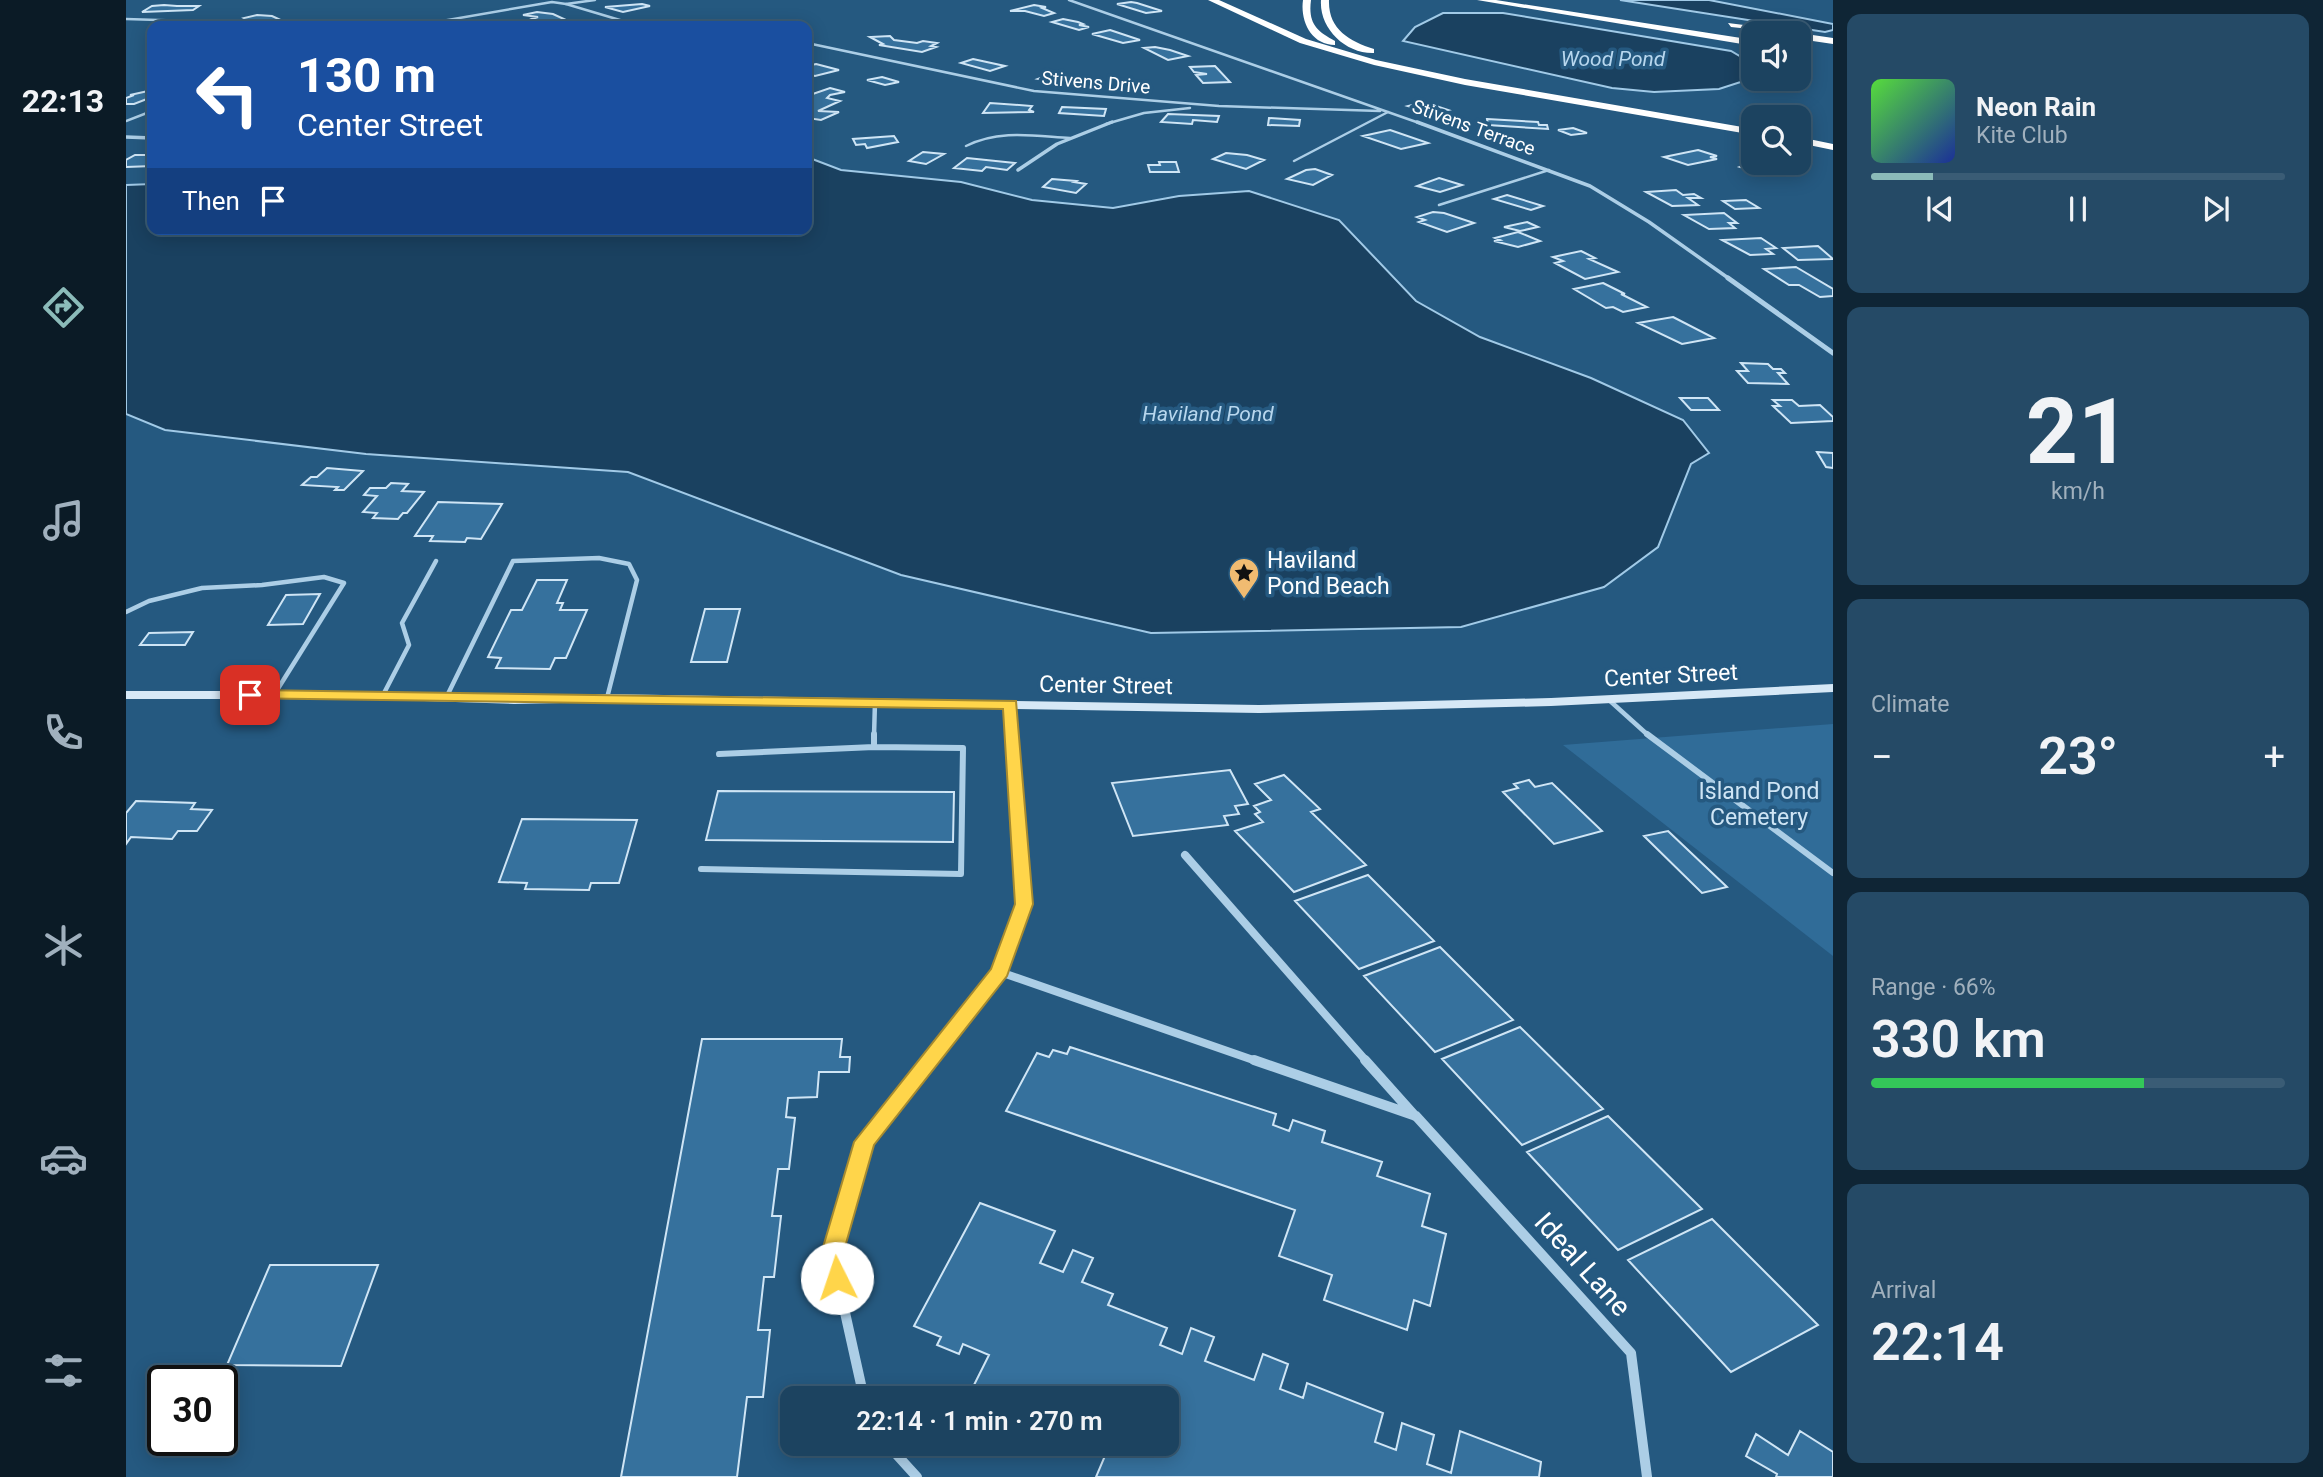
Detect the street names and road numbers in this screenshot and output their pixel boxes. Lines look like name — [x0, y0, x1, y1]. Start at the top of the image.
street label: Stivens Drive — [1041, 66, 1151, 99]
street label: Stivens Terrace — [1409, 95, 1539, 160]
street label: Center Street — [1604, 659, 1739, 692]
street label: Center Street — [1039, 671, 1173, 700]
street label: Ideal Lane — [1528, 1206, 1638, 1323]

